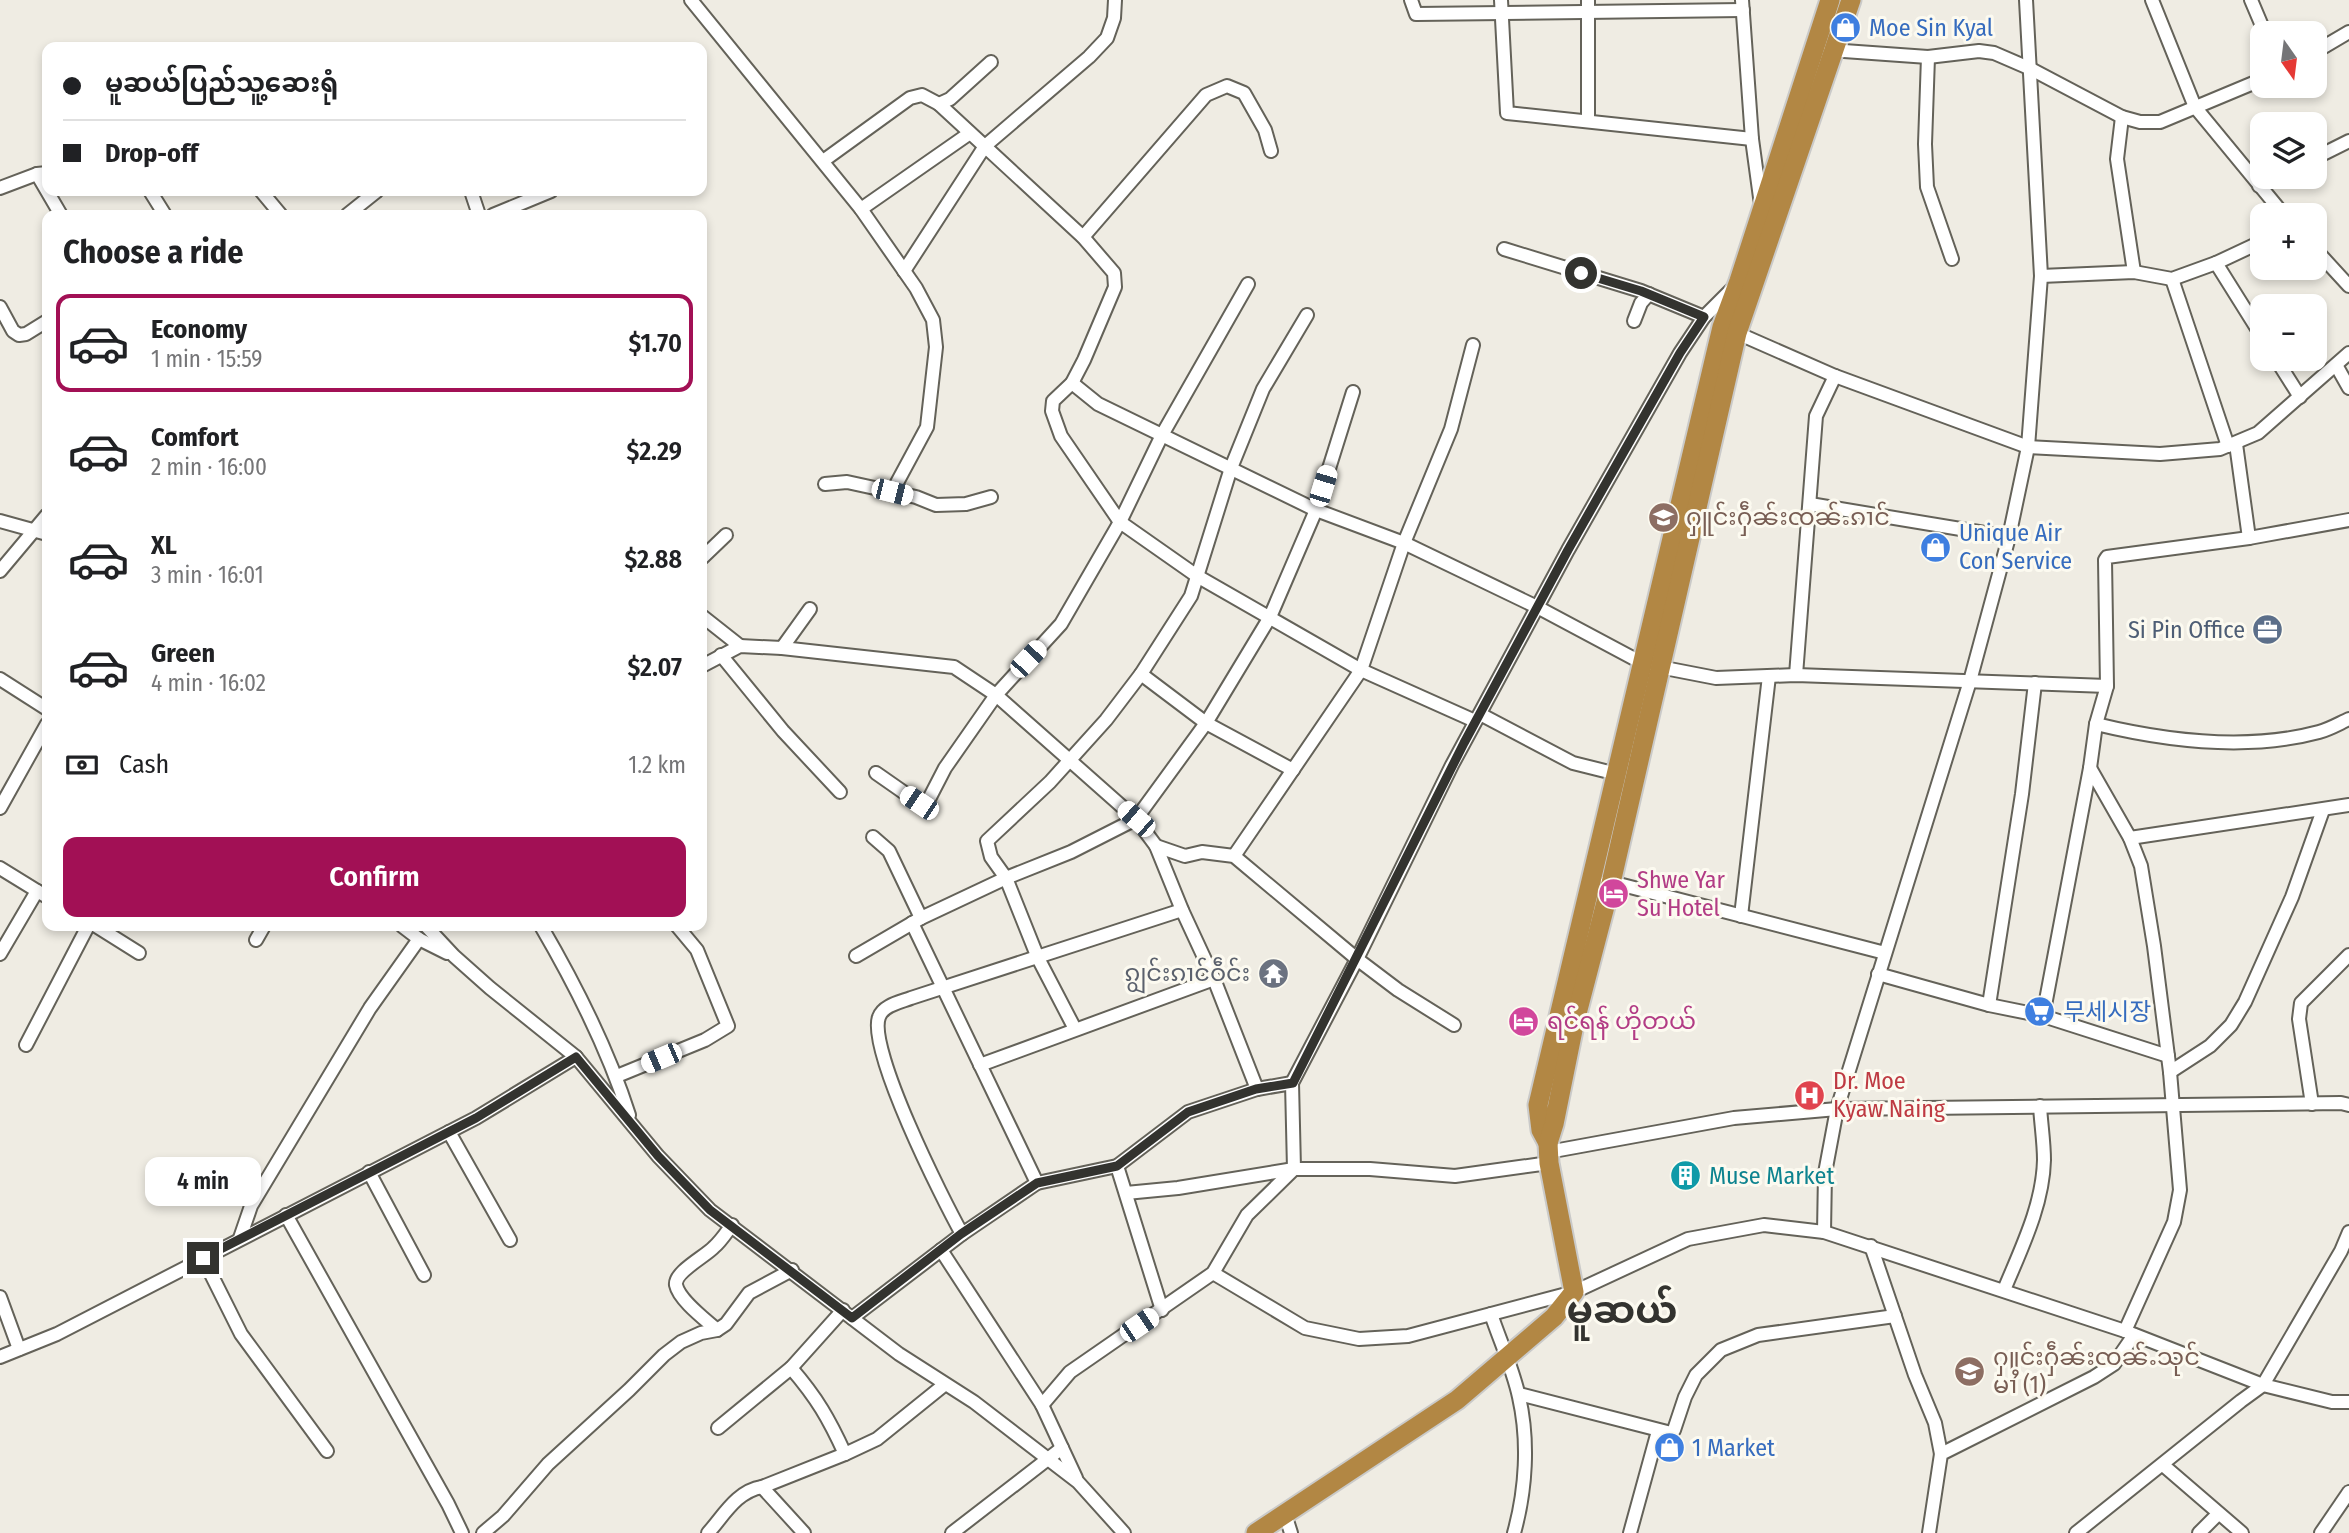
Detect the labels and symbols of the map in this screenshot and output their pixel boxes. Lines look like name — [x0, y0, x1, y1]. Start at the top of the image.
shop icon: Moe Sin Kyal — [1829, 11, 1863, 45]
place label: Moe Sin Kyal — [1869, 14, 1993, 42]
north arrow — [2250, 21, 2328, 98]
route start — [1565, 257, 1597, 289]
car — [1307, 463, 1340, 509]
car — [870, 477, 915, 507]
school or university icon: ႁူင်းႁဵၼ်းၸၼ်ႉၵၢင် — [1646, 500, 1680, 534]
place label: ႁူင်းႁဵၼ်းၸၼ်ႉၵၢင် — [1686, 501, 1890, 536]
place label: Unique Air Con Service — [1959, 519, 2072, 575]
shop icon: Unique Air Con Service — [1919, 530, 1953, 564]
office icon: Si Pin Office — [2251, 613, 2285, 647]
place label: Si Pin Office — [2128, 616, 2245, 644]
car — [1006, 636, 1051, 682]
car — [896, 783, 943, 823]
car — [1114, 797, 1159, 841]
place label: Shwe Yar Su Hotel — [1637, 866, 1726, 922]
hotel icon: Shwe Yar Su Hotel — [1597, 877, 1631, 911]
temple icon: ၵျွင်းၵၢင်ဝဵင်း — [1256, 956, 1290, 990]
place label: ၵျွင်းၵၢင်ဝဵင်း — [1124, 957, 1250, 994]
supermarket icon: 무세시장 — [2023, 995, 2057, 1029]
place label: 무세시장 — [2063, 998, 2151, 1026]
hotel icon: ရင်ရန် ဟိုတယ် — [1507, 1004, 1541, 1038]
place label: ရင်ရန် ဟိုတယ် — [1547, 1005, 1696, 1040]
car — [638, 1040, 685, 1076]
place label: Dr. Moe Kyaw Naing — [1833, 1067, 1946, 1123]
hospital icon: Dr. Moe Kyaw Naing — [1793, 1078, 1827, 1112]
callout: 4 min — [145, 1156, 261, 1206]
building icon: Muse Market — [1669, 1159, 1703, 1193]
place label: Muse Market — [1709, 1162, 1834, 1190]
route end — [187, 1242, 219, 1274]
district label: မူဆယ် — [1567, 1285, 1677, 1341]
car — [1116, 1305, 1163, 1345]
place label: ႁူင်းႁဵၼ်းၸၼ်ႉသုင် မၢႆ (1) — [1993, 1341, 2200, 1399]
school or university icon: ႁူင်းႁဵၼ်းၸၼ်ႉသုင် မၢႆ (1) — [1953, 1354, 1987, 1388]
shop icon: 1 Market — [1652, 1431, 1686, 1465]
place label: 1 Market — [1692, 1434, 1775, 1462]

